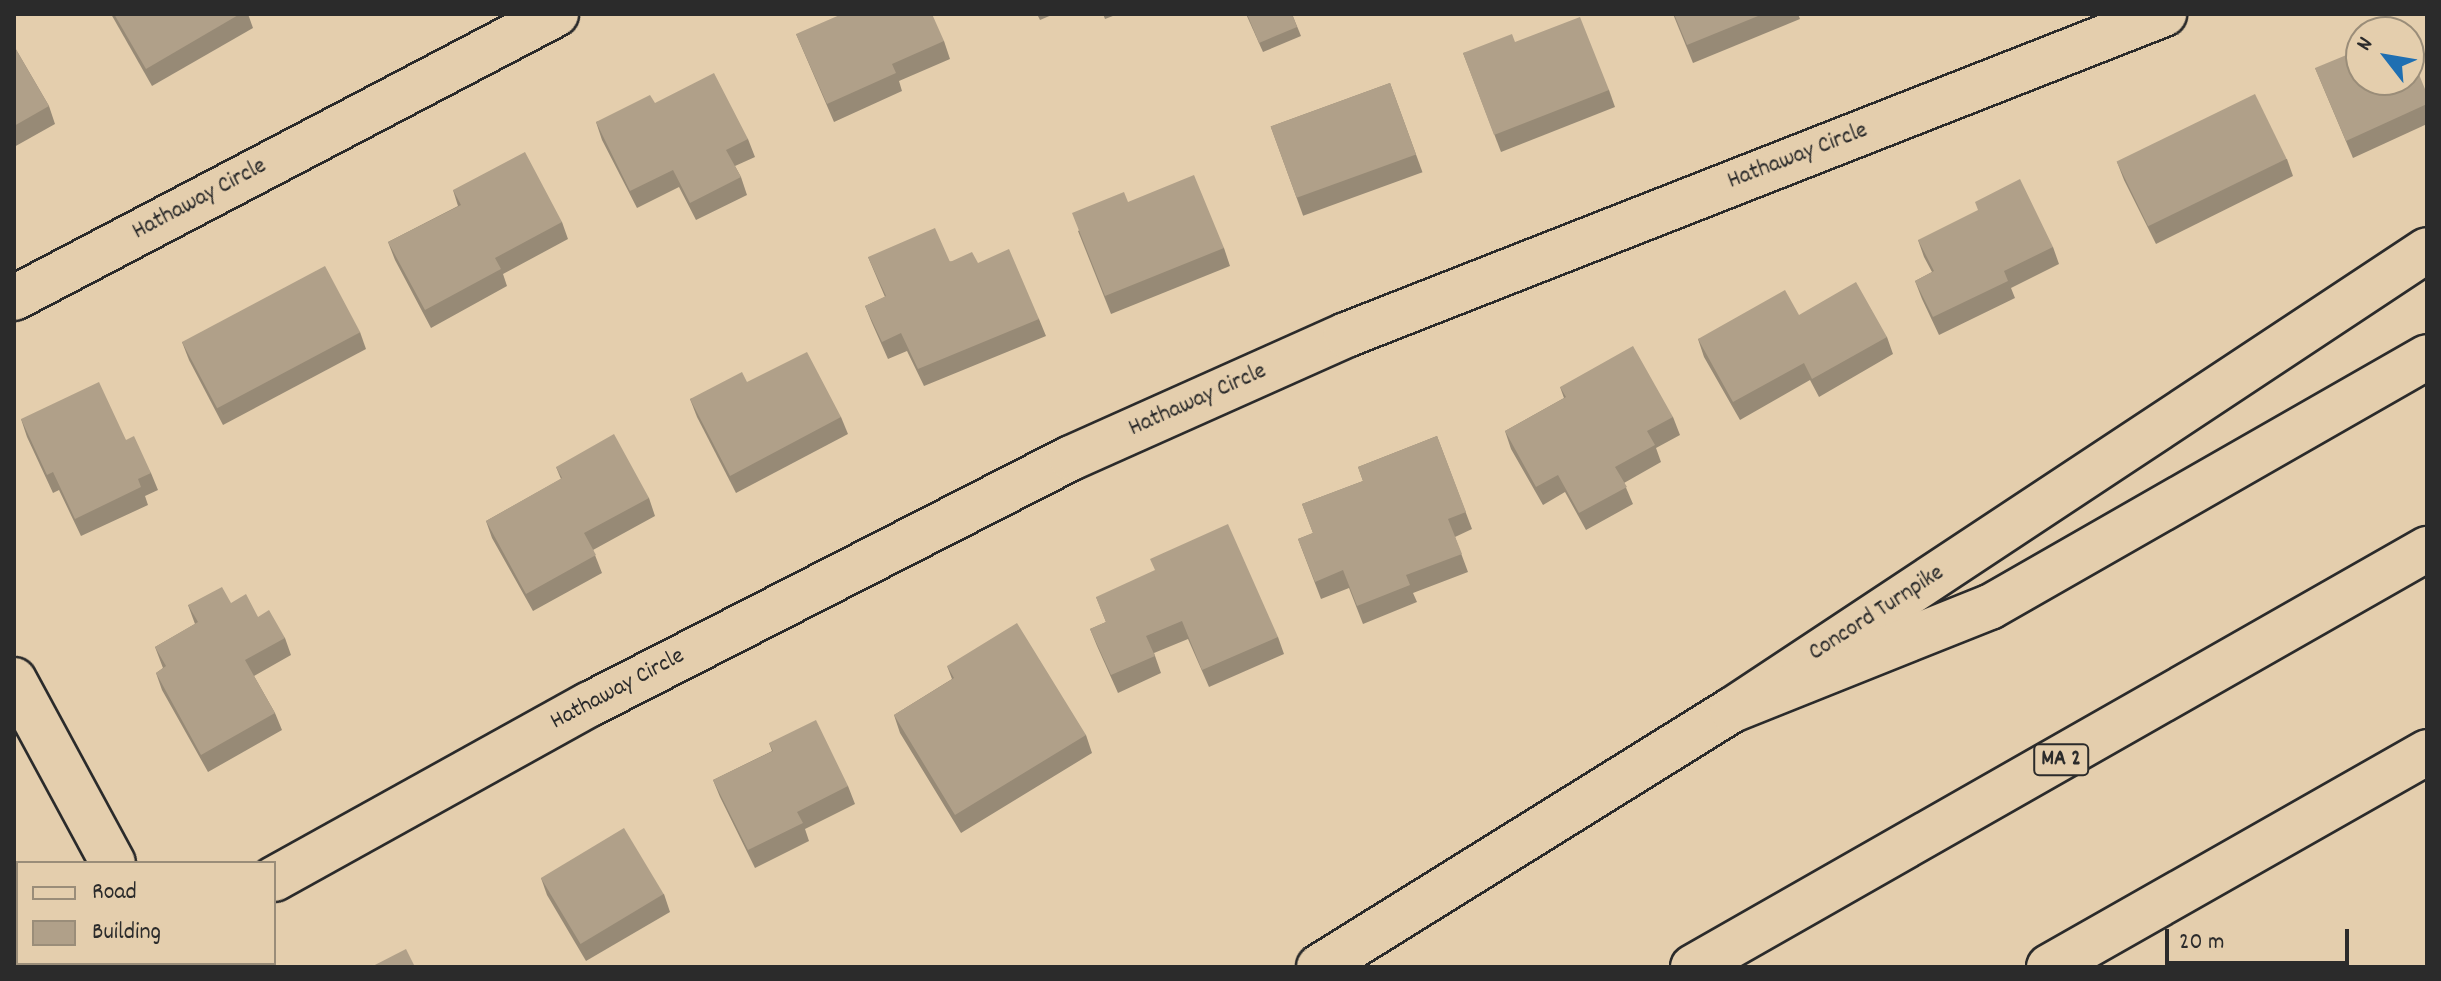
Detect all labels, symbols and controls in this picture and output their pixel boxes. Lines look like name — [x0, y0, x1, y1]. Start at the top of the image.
north arrow — [2345, 16, 2425, 96]
text: N — [2350, 32, 2382, 57]
street label: Hathaway Circle — [1724, 117, 1872, 197]
street label: Hathaway Circle — [128, 153, 272, 247]
street label: Hathaway Circle — [1125, 358, 1271, 444]
street label: Concord Turnpike — [1804, 560, 1950, 668]
street label: Hathaway Circle — [546, 643, 690, 737]
road number: MA 2 — [2033, 742, 2089, 778]
legend — [16, 861, 276, 965]
text: Road — [92, 876, 137, 910]
scale bar — [2169, 913, 2353, 963]
text: Building — [92, 916, 161, 950]
text: 20 m — [2179, 926, 2225, 960]

